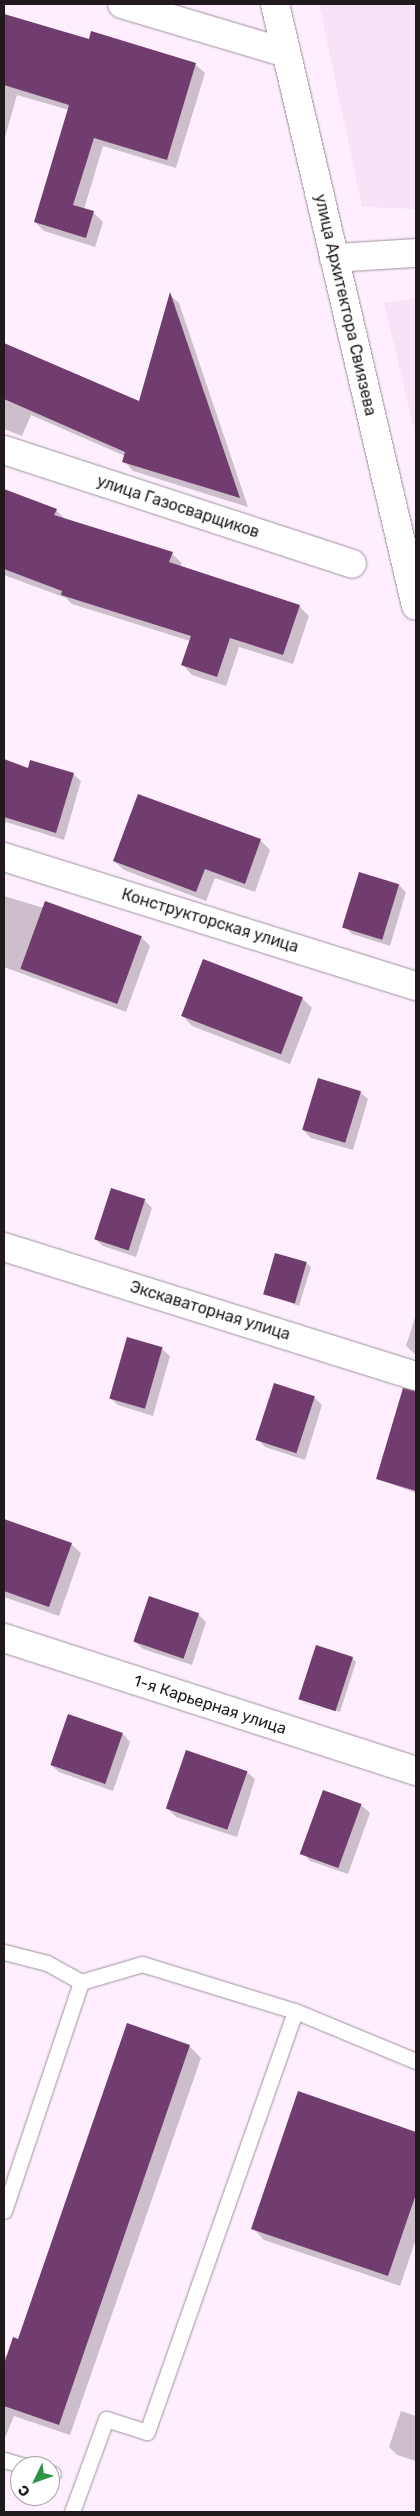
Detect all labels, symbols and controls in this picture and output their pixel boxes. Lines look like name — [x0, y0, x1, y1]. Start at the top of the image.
street label: улица Архитектора Свиязева — [310, 192, 380, 418]
street label: улица Газосварщиков — [94, 472, 262, 542]
street label: Конструкторская улица — [119, 885, 301, 957]
street label: Экскаваторная улица — [128, 1277, 292, 1345]
street label: 1-я Карьерная улица — [131, 1671, 289, 1739]
north arrow — [10, 2456, 60, 2506]
text: С — [15, 2481, 34, 2500]

